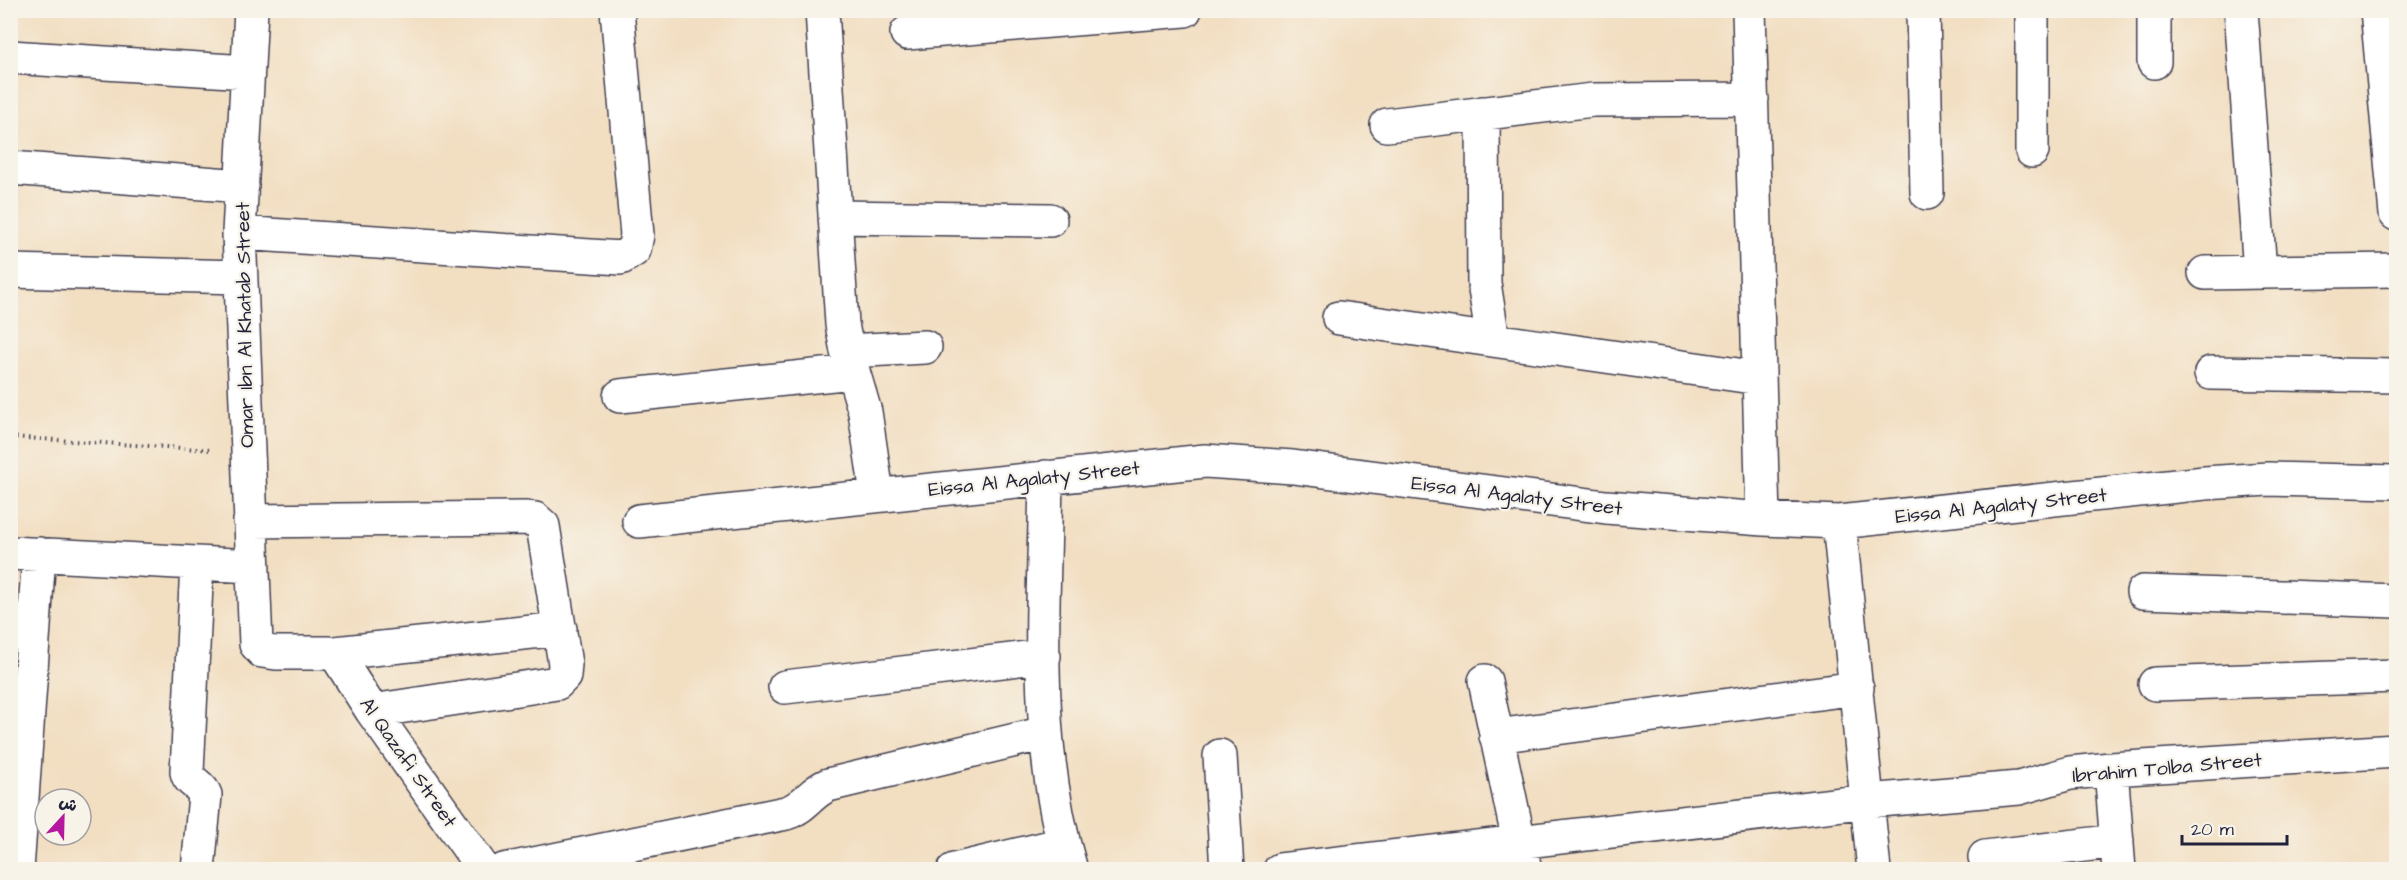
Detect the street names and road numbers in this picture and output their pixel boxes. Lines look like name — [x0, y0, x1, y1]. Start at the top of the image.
street label: Omar Ibn Al Khatab Street — [229, 202, 261, 448]
street label: Eissa Al Agalaty Street — [927, 454, 1141, 505]
street label: Eissa Al Agalaty Street — [1410, 469, 1624, 524]
street label: Eissa Al Agalaty Street — [1894, 481, 2108, 532]
street label: Al Qazafi Street — [353, 692, 464, 833]
street label: Ibrahim Tolba Street — [2071, 746, 2263, 790]

